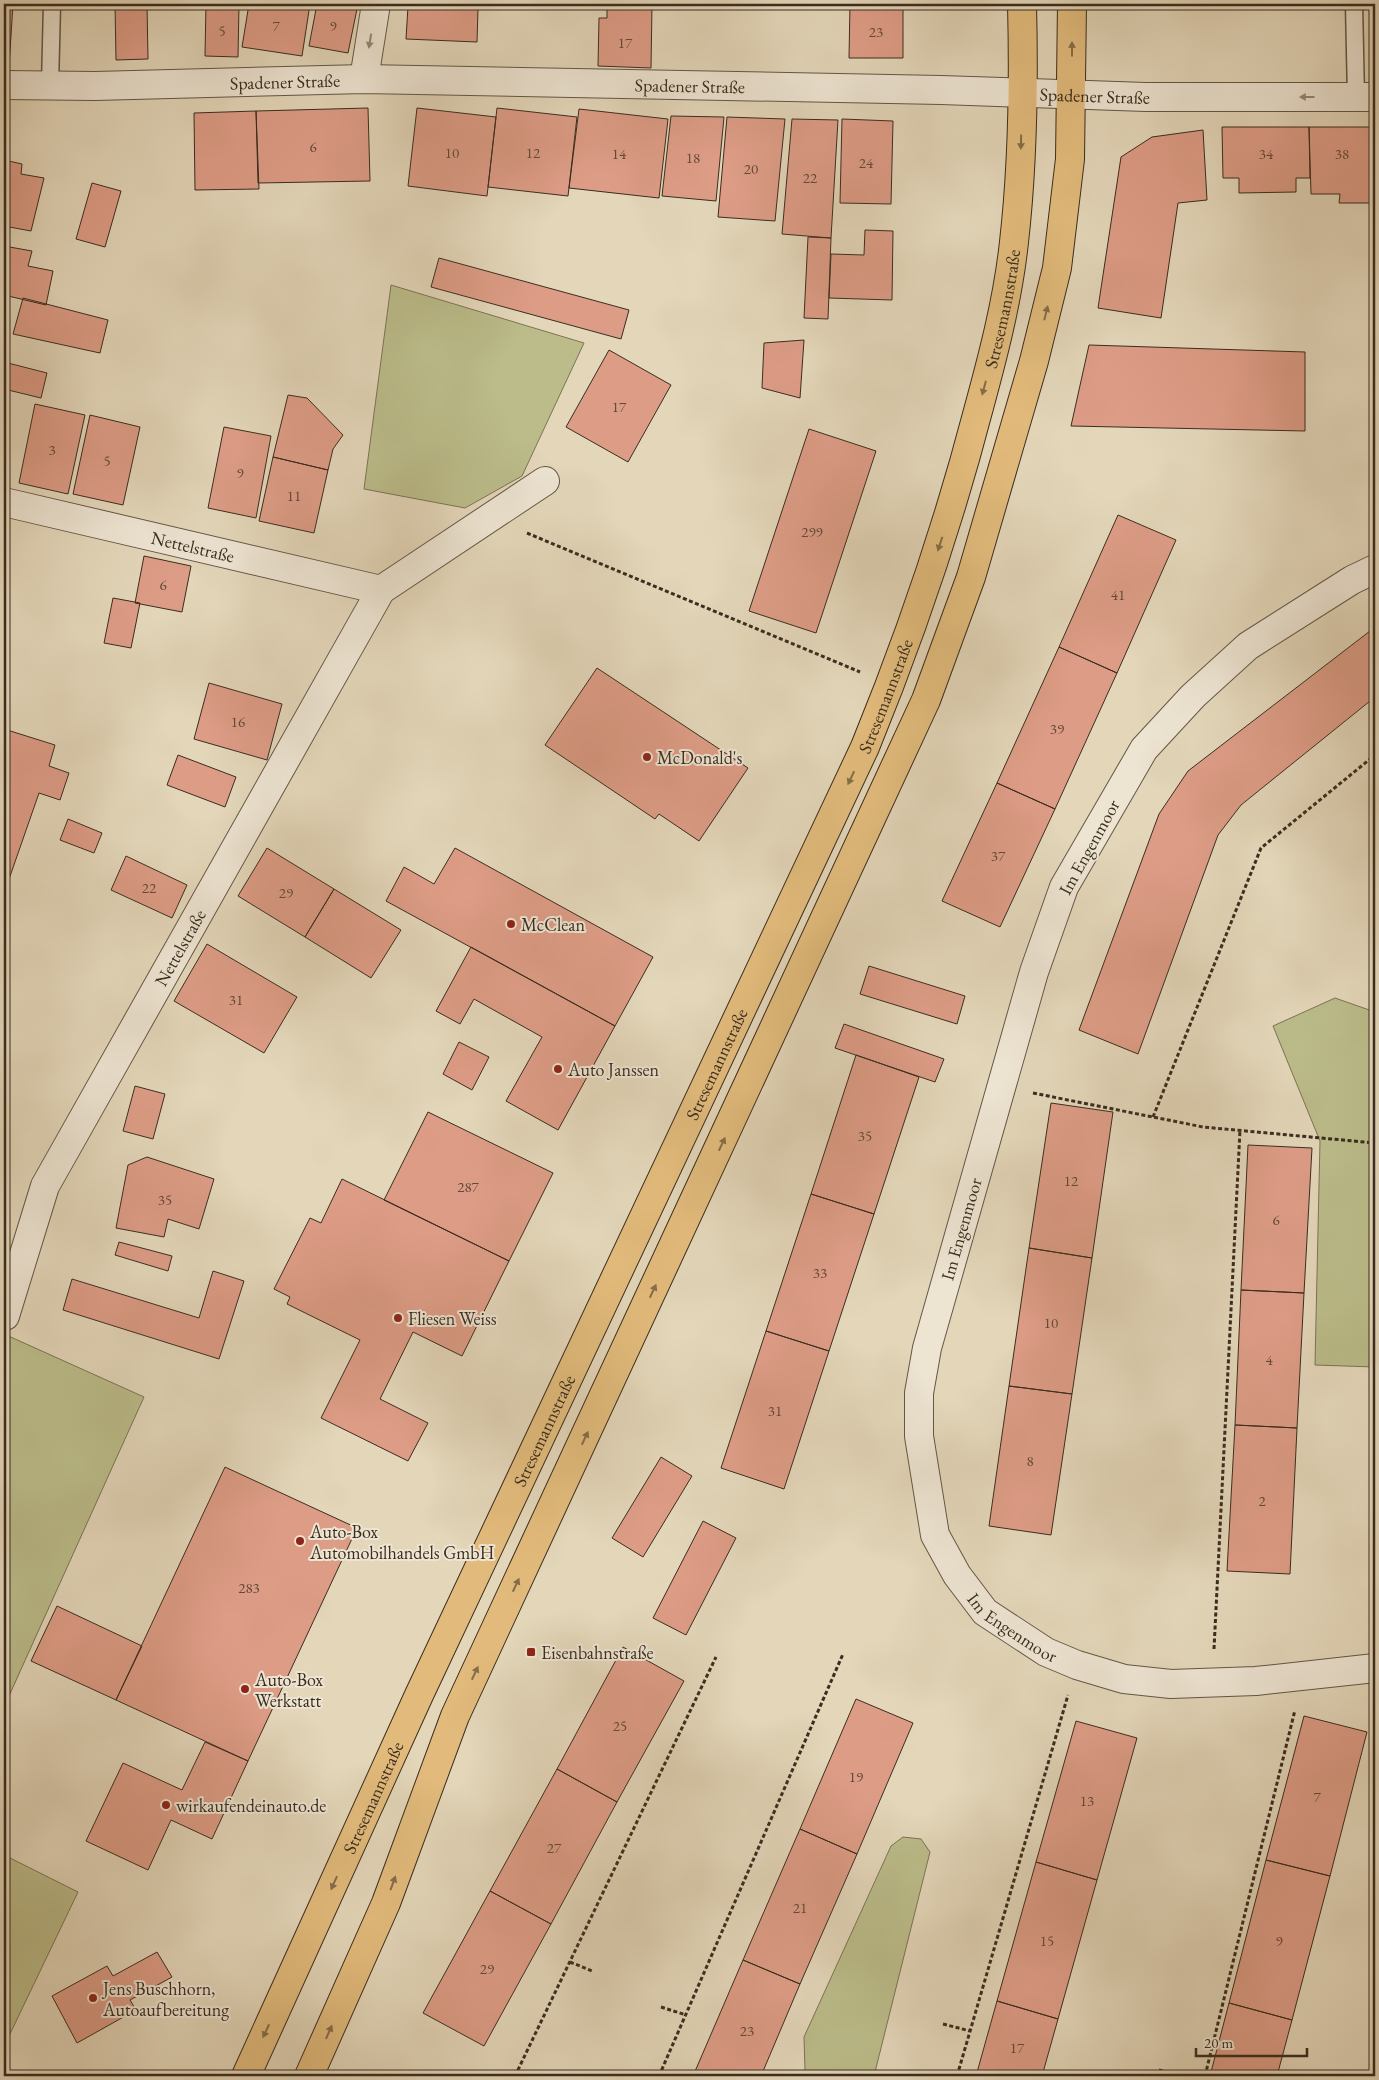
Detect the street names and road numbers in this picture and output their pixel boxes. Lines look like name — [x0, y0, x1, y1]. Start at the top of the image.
street label: Spadener Straße — [230, 68, 340, 94]
street label: Spadener Straße — [635, 73, 745, 98]
street label: Spadener Straße — [1039, 82, 1150, 109]
street label: Stresemannstraße — [978, 248, 1025, 371]
street label: Nettelstraße — [149, 525, 237, 567]
street label: Stresemannstraße — [852, 635, 917, 757]
street label: Im Engenmoor — [1053, 795, 1125, 899]
street label: Nettelstraße — [149, 905, 210, 990]
street label: Stresemannstraße — [680, 1004, 752, 1123]
street label: Im Engenmoor — [935, 1175, 987, 1283]
street label: Stresemannstraße — [507, 1371, 580, 1490]
street label: Im Engenmoor — [963, 1588, 1061, 1667]
street label: Stresemannstraße — [337, 1738, 408, 1857]

